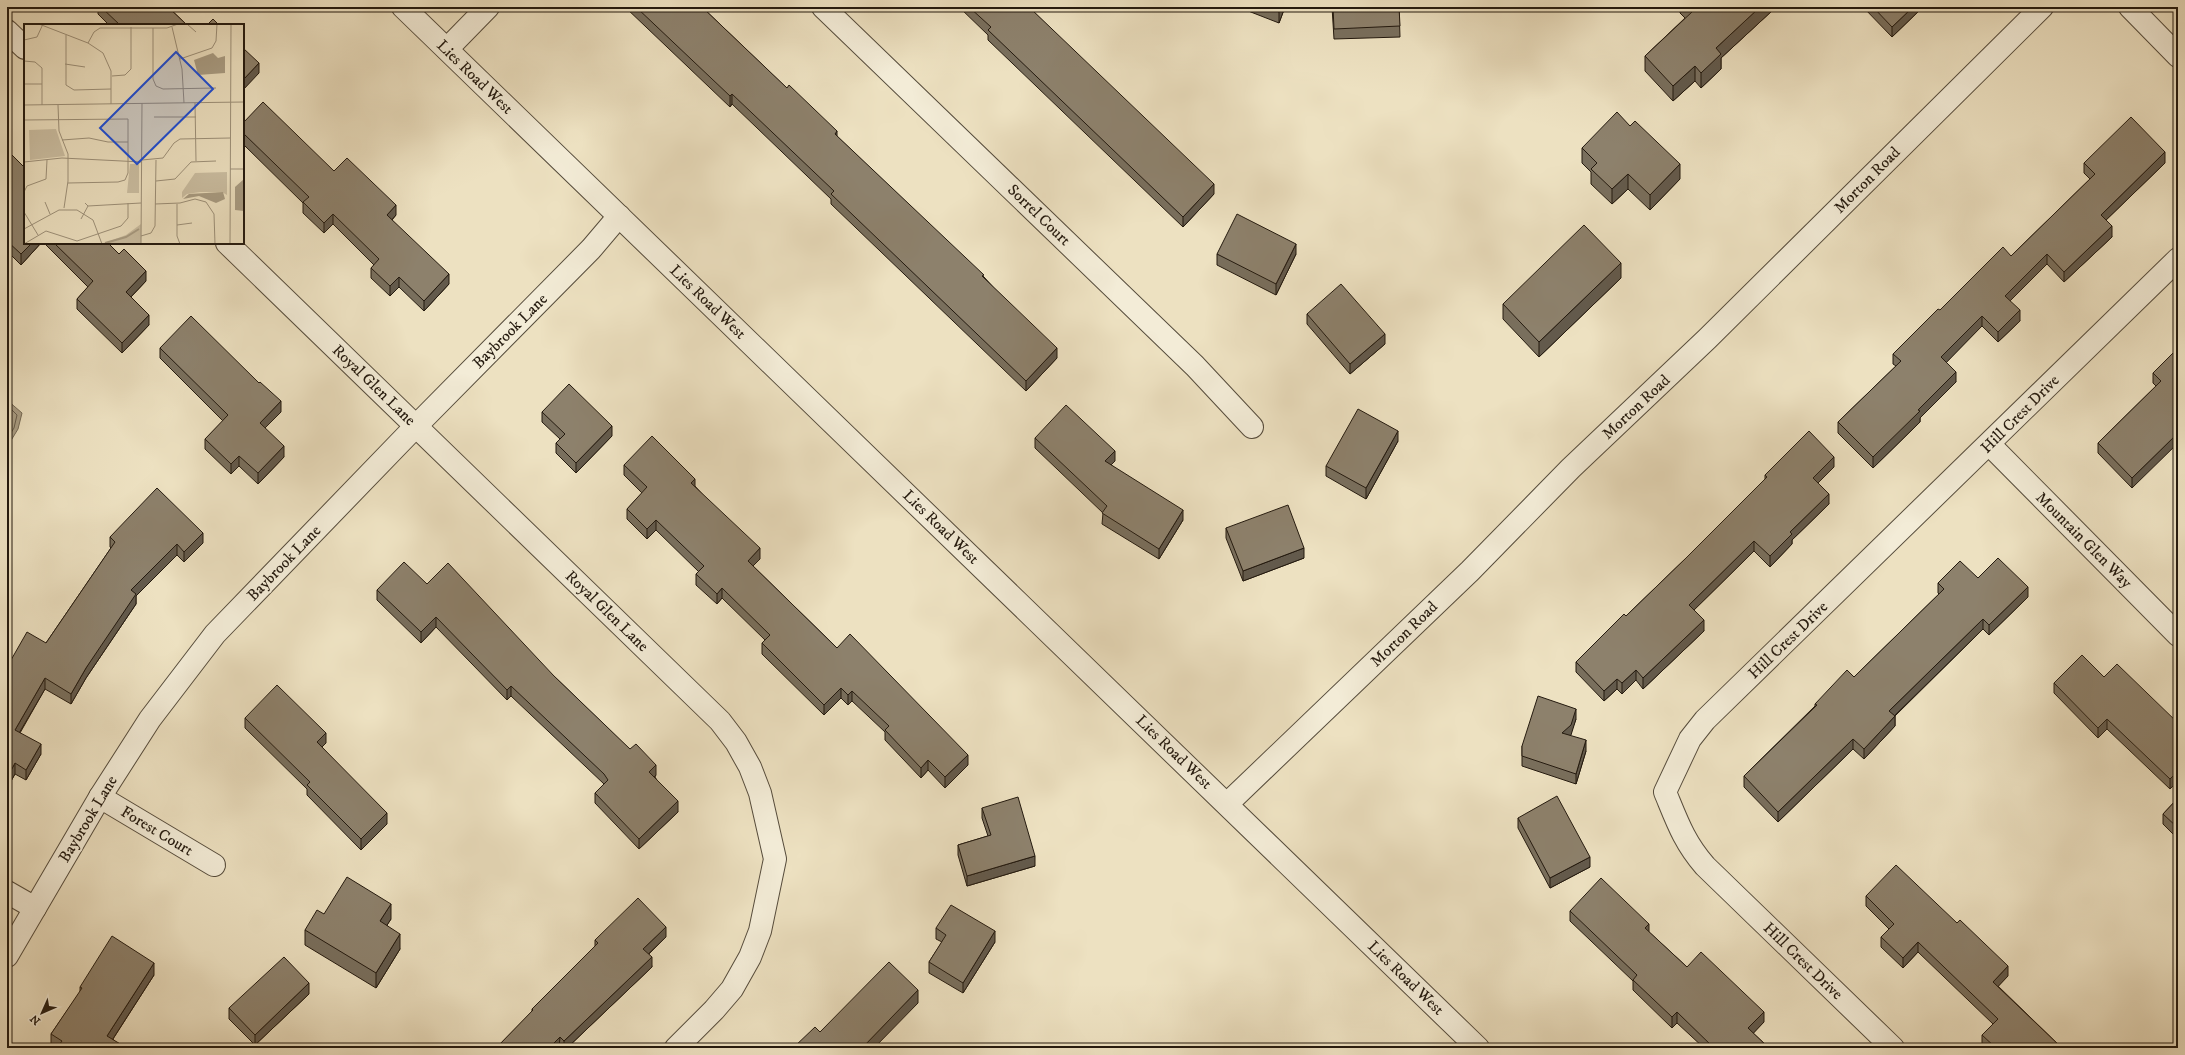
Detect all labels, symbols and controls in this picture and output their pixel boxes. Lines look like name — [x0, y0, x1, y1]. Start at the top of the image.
inset map — [24, 24, 244, 244]
street label: Lies Road West — [433, 36, 517, 118]
street label: Morton Road — [1830, 143, 1904, 217]
street label: Sorrel Court — [1003, 180, 1075, 250]
street label: Lies Road West — [666, 261, 750, 343]
street label: Baybrook Lane — [468, 289, 552, 373]
street label: Royal Glen Lane — [328, 340, 420, 430]
street label: Morton Road — [1598, 370, 1674, 444]
street label: Hill Crest Drive — [1976, 370, 2064, 458]
street label: Lies Road West — [899, 486, 983, 568]
street label: Mountain Glen Way — [2032, 488, 2137, 593]
street label: Baybrook Lane — [243, 521, 325, 605]
street label: Royal Glen Lane — [561, 566, 653, 656]
street label: Morton Road — [1366, 597, 1442, 671]
street label: Hill Crest Drive — [1744, 597, 1832, 683]
street label: Lies Road West — [1132, 711, 1216, 793]
street label: Baybrook Lane — [54, 772, 122, 866]
street label: Forest Court — [117, 802, 197, 860]
street label: Hill Crest Drive — [1759, 918, 1847, 1004]
street label: Lies Road West — [1364, 937, 1448, 1019]
north arrow — [22, 993, 62, 1033]
text: N — [27, 1011, 44, 1028]

